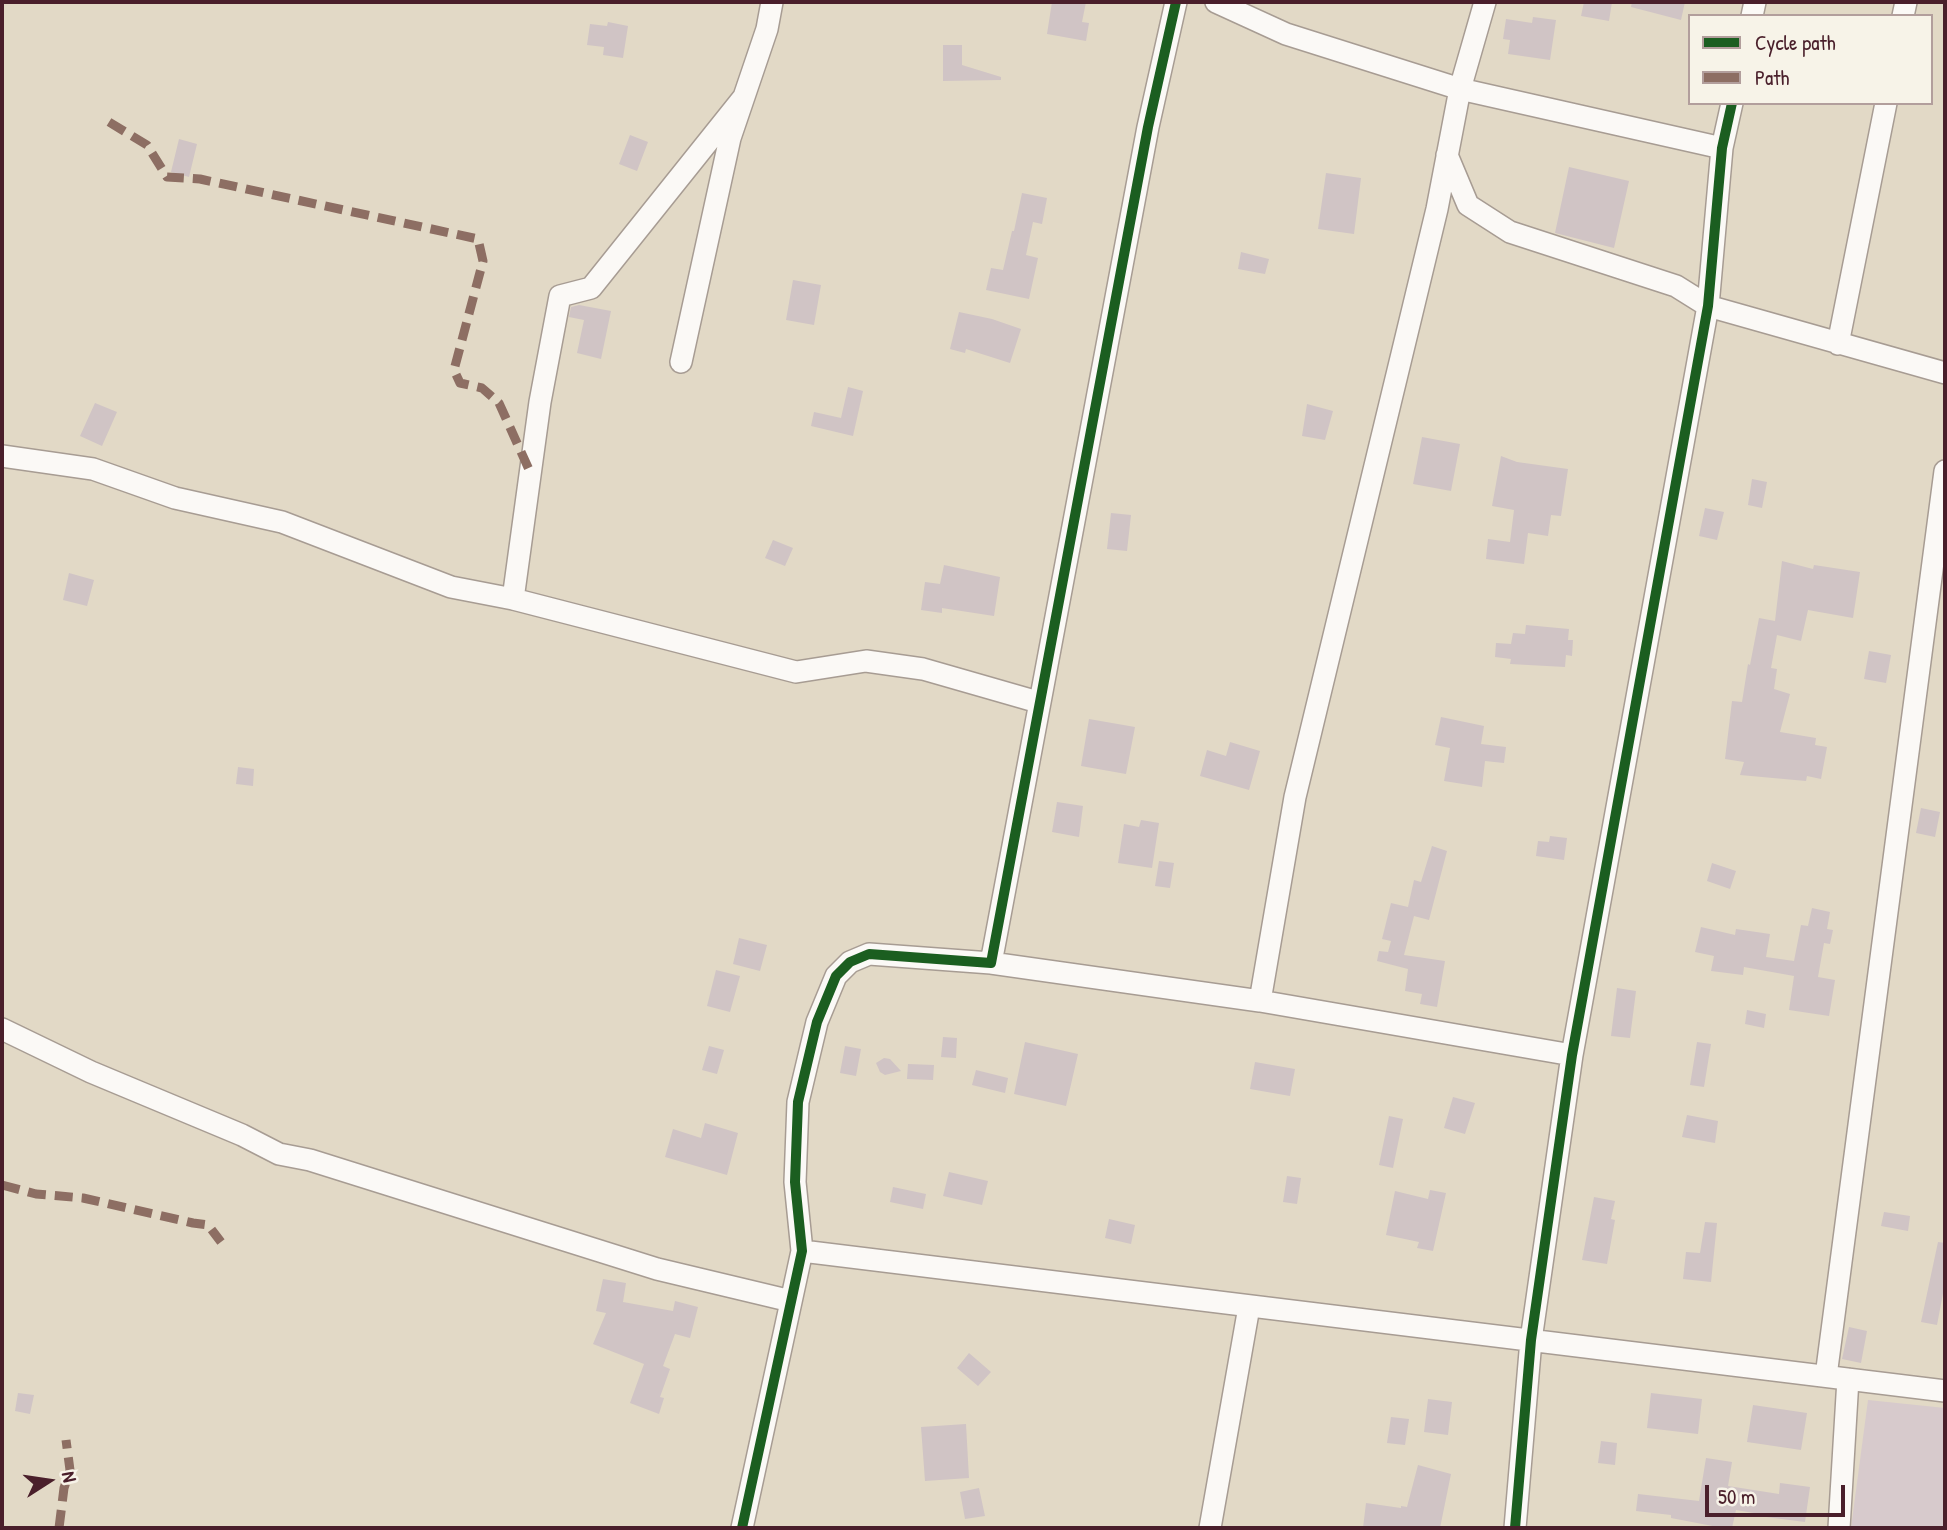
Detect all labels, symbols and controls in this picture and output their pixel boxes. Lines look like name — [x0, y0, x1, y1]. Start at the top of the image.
legend — [1688, 14, 1933, 105]
text: Cycle path — [1755, 28, 1836, 57]
text: Path — [1755, 63, 1789, 92]
north arrow — [14, 1446, 84, 1516]
text: N — [56, 1469, 83, 1484]
scale bar — [1709, 1470, 1849, 1514]
text: 50 m — [1718, 1482, 1755, 1511]

